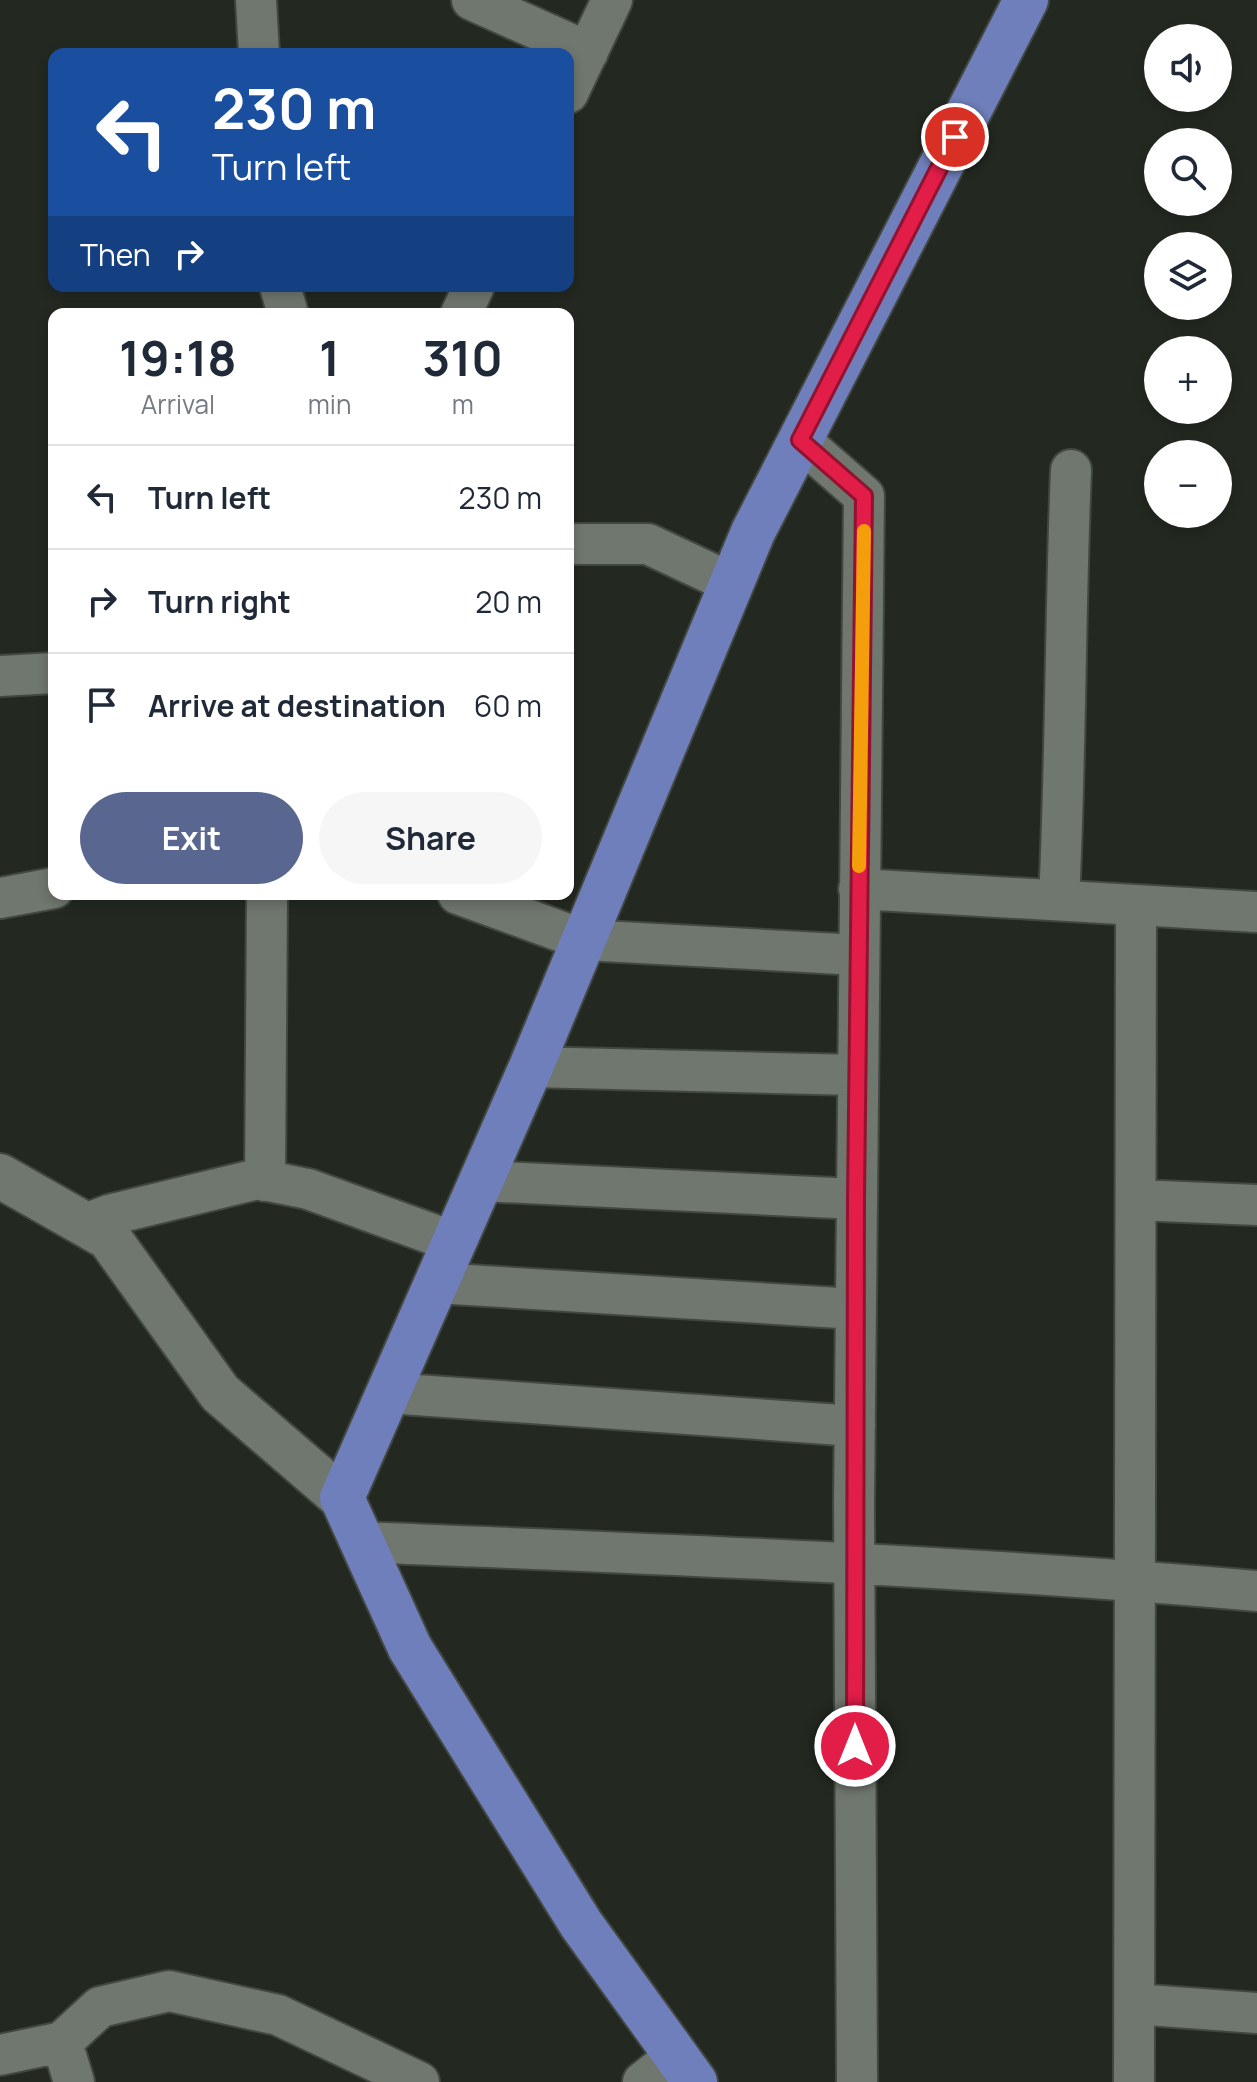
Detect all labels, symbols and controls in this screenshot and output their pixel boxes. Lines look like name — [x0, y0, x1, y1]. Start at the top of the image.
map controls — [1144, 24, 1232, 528]
button: sound — [1144, 24, 1232, 112]
text: 230 m — [212, 69, 376, 146]
icon: left — [80, 80, 184, 184]
pin — [921, 103, 989, 171]
icon: arrive — [933, 115, 977, 159]
button: search — [1144, 128, 1232, 216]
text: Turn left — [212, 142, 351, 191]
icon: right — [167, 232, 211, 276]
button: layers — [1144, 232, 1232, 320]
text: Then — [80, 234, 151, 275]
text: 19:18 — [119, 325, 237, 390]
text: 1 — [319, 325, 340, 390]
text: 310 — [422, 325, 503, 390]
button: + — [1144, 336, 1232, 424]
text: Arrival — [141, 386, 215, 422]
text: min — [308, 386, 351, 422]
text: m — [452, 386, 474, 422]
button: − — [1144, 440, 1232, 528]
icon: left — [80, 475, 124, 519]
text: Turn left — [148, 477, 271, 518]
text: 230 m — [459, 477, 542, 518]
icon: right — [80, 579, 124, 623]
text: Turn right — [148, 581, 291, 622]
text: 20 m — [475, 581, 542, 622]
icon: arrive — [80, 683, 124, 727]
text: Arrive at destination — [148, 685, 446, 726]
text: 60 m — [474, 685, 542, 726]
button: Exit — [80, 792, 303, 884]
button: Share — [319, 792, 542, 884]
position arrow — [813, 1704, 897, 1788]

